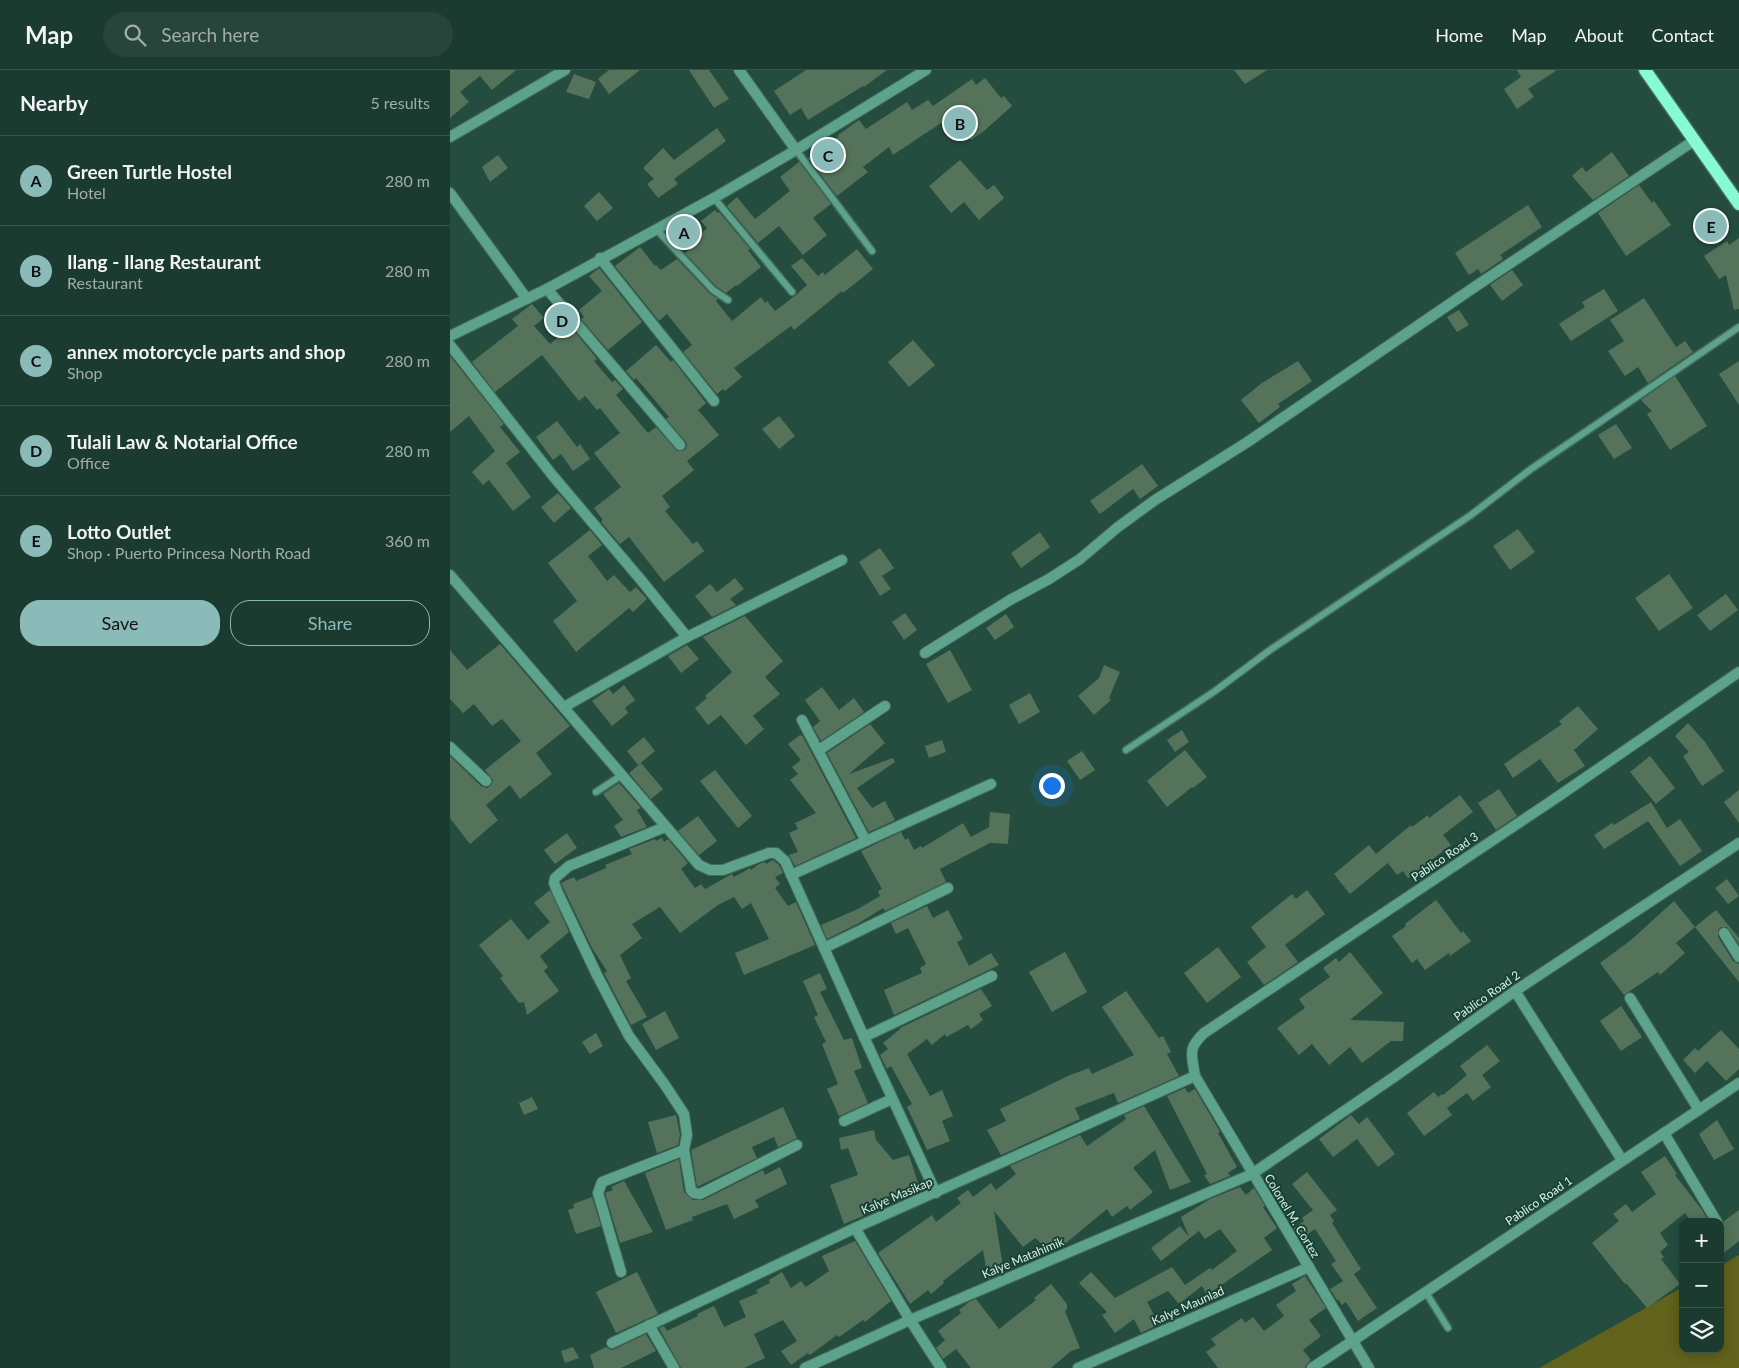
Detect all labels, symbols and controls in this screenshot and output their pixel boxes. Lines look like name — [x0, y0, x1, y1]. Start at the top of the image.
search box — [103, 12, 453, 57]
text: Map — [25, 20, 73, 49]
icon: search — [121, 21, 149, 49]
text: Search here — [161, 23, 259, 46]
text: Home — [1435, 24, 1483, 46]
text: Map — [1511, 24, 1547, 46]
text: About — [1575, 24, 1624, 46]
text: Contact — [1652, 24, 1714, 46]
text: Nearby — [20, 90, 88, 115]
text: 5 results — [370, 93, 430, 112]
pin: B — [944, 104, 976, 142]
pin: C — [812, 136, 844, 174]
text: Green Turtle Hostel — [67, 160, 232, 183]
text: A — [30, 171, 42, 190]
text: 280 m — [385, 171, 430, 190]
text: Hotel — [67, 183, 106, 202]
pin: E — [1695, 207, 1727, 245]
pin: A — [668, 213, 700, 251]
text: Ilang - Ilang Restaurant — [67, 250, 261, 273]
text: B — [31, 261, 41, 280]
text: 280 m — [385, 261, 430, 280]
text: Restaurant — [67, 273, 143, 292]
pin: D — [546, 301, 578, 339]
text: annex motorcycle parts and shop — [67, 340, 346, 363]
text: C — [31, 351, 41, 370]
text: 280 m — [385, 351, 430, 370]
text: Shop — [67, 363, 103, 382]
text: Tulali Law & Notarial Office — [67, 430, 298, 453]
text: D — [30, 441, 42, 460]
text: 280 m — [385, 441, 430, 460]
text: Office — [67, 453, 110, 472]
text: Lotto Outlet — [67, 520, 171, 543]
text: E — [31, 531, 41, 550]
text: 360 m — [385, 531, 430, 550]
text: Shop · Puerto Princesa North Road — [67, 543, 311, 562]
button: Save — [20, 600, 220, 646]
button: Share — [230, 600, 430, 646]
your location — [1039, 773, 1065, 799]
street label: Pablico Road 3 — [1408, 829, 1481, 884]
street label: Pablico Road 2 — [1451, 967, 1523, 1024]
street label: Colonel M. Cortez — [1261, 1171, 1324, 1261]
street label: Pablico Road 1 — [1502, 1173, 1575, 1228]
street label: Kalye Masikap — [859, 1174, 935, 1217]
map controls — [1679, 1218, 1724, 1353]
button: + — [1679, 1218, 1724, 1263]
street label: Kalye Matahimik — [980, 1233, 1067, 1282]
button: − — [1679, 1263, 1724, 1308]
street label: Kalye Maunlad — [1149, 1283, 1226, 1328]
button: layers — [1679, 1308, 1724, 1353]

